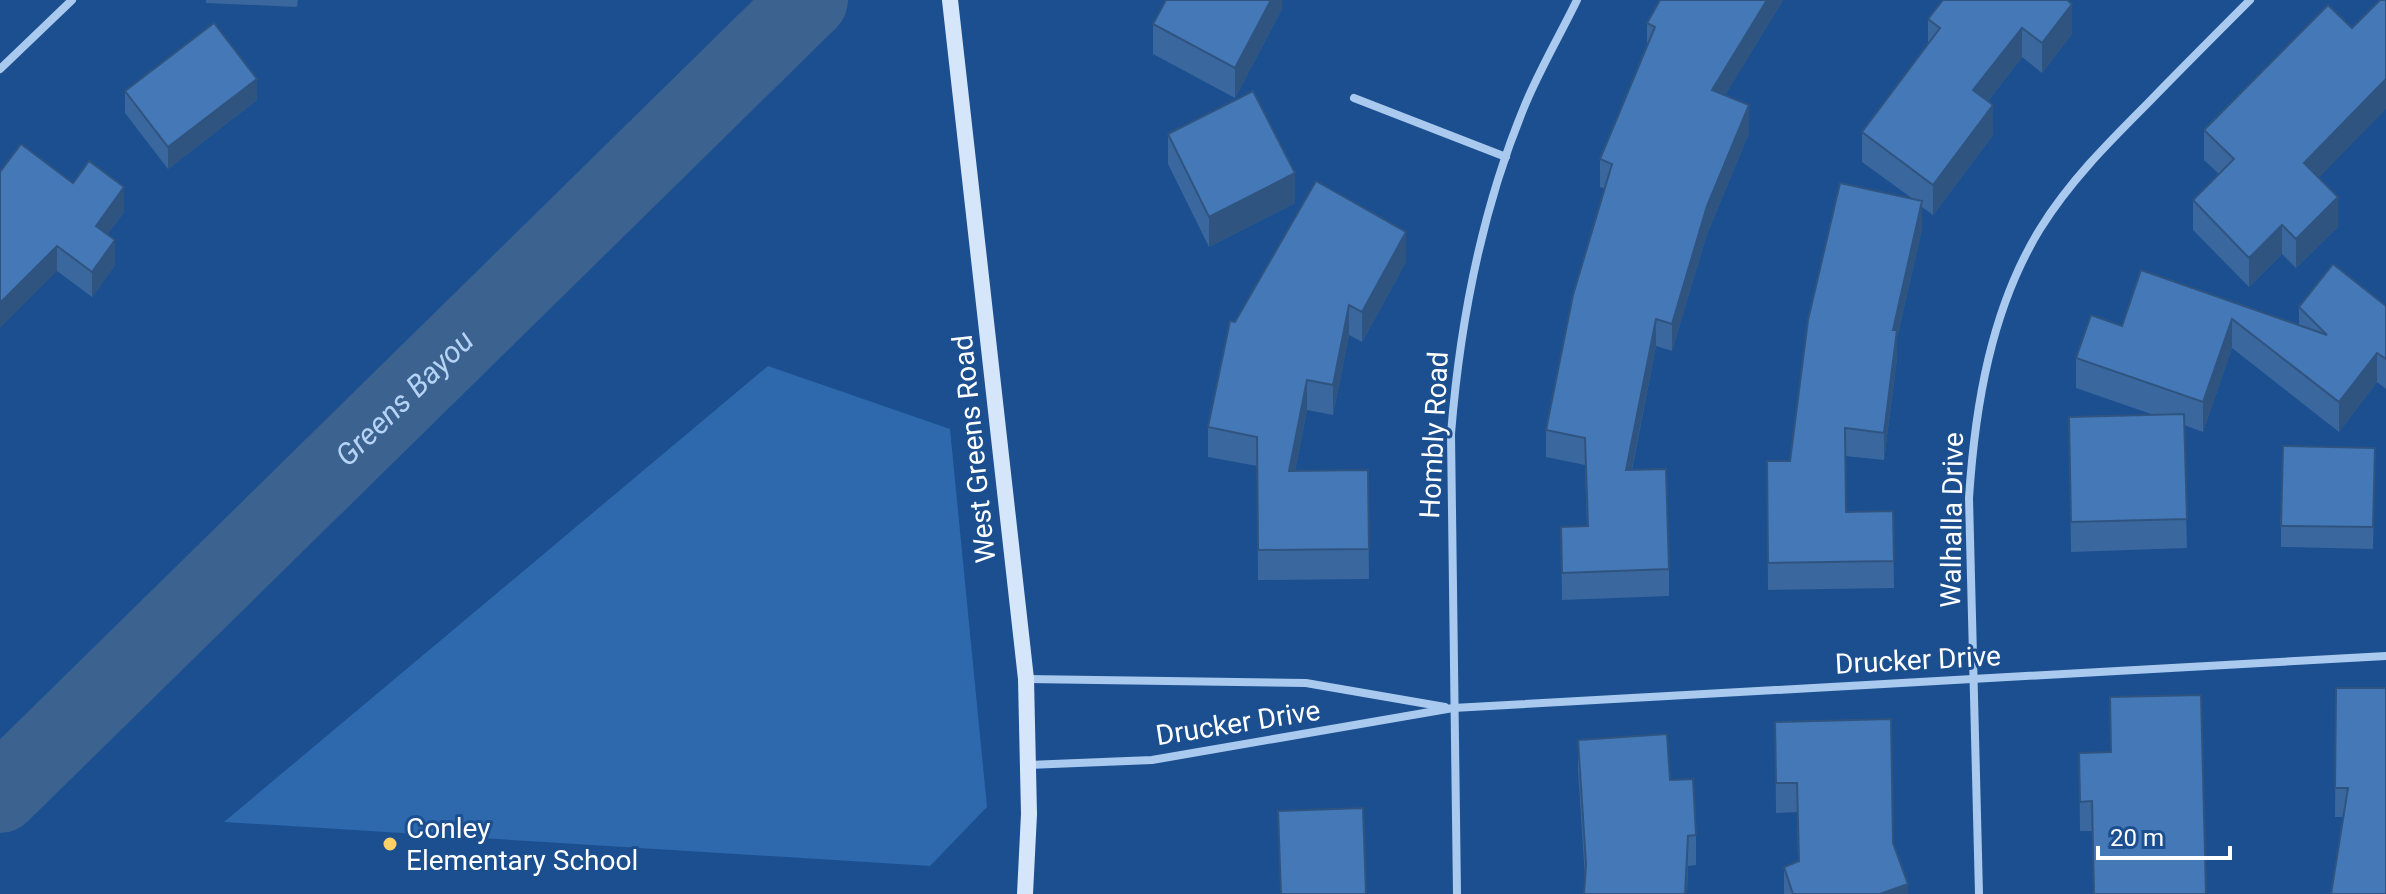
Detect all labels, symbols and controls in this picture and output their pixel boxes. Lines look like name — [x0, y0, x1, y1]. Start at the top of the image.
water label: Greens Bayou — [328, 322, 480, 473]
street label: West Greens Road — [946, 333, 1002, 565]
street label: Hombly Road — [1413, 351, 1455, 519]
street label: Walhalla Drive — [1934, 432, 1970, 608]
street label: Drucker Drive — [1834, 639, 2002, 681]
street label: Drucker Drive — [1153, 694, 1323, 752]
scale bar — [2098, 810, 2230, 860]
place label: Conley Elementary School — [406, 812, 638, 877]
text: 20 m — [2110, 824, 2164, 852]
marker: Conley Elementary School — [381, 835, 399, 853]

